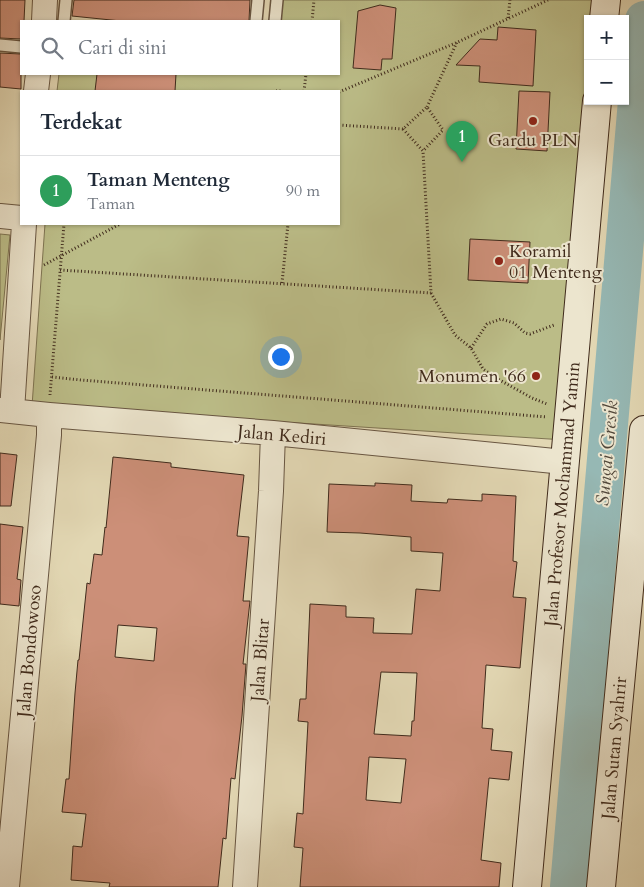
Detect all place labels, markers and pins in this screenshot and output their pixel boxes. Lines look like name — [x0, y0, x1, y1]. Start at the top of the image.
marker: Gardu PLN — [527, 115, 539, 127]
pin: 1 — [446, 121, 478, 162]
place label: Gardu PLN — [488, 128, 579, 153]
place label: Koramil 01 Menteng — [509, 239, 603, 285]
marker: Koramil 01 Menteng — [493, 255, 505, 267]
place label: Monumen '66 — [418, 364, 526, 389]
marker: Monumen '66 — [530, 370, 542, 382]

